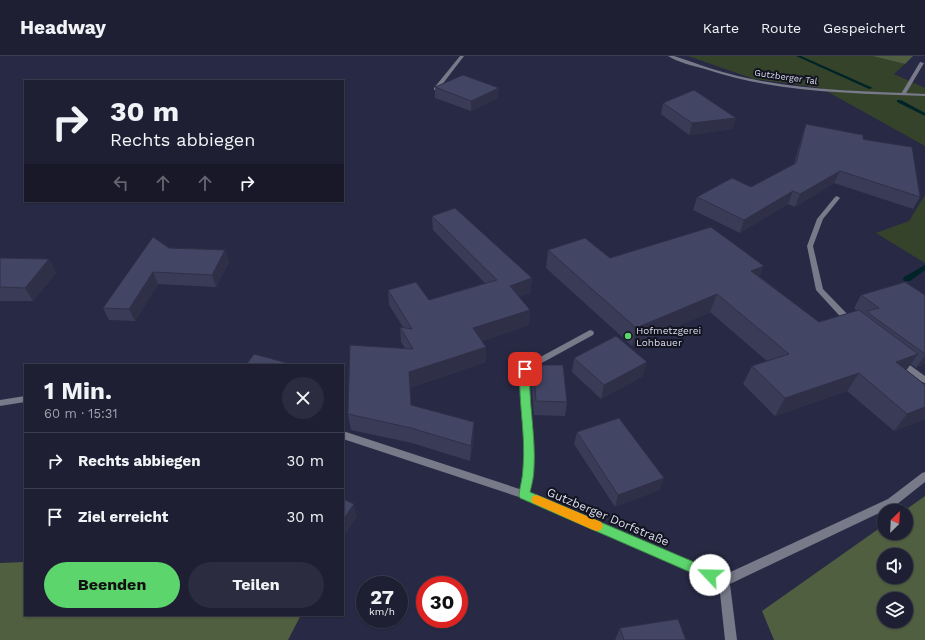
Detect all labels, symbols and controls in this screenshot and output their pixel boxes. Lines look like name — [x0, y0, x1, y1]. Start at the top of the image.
text: Headway — [20, 16, 106, 39]
text: Karte — [703, 20, 739, 36]
text: Route — [761, 20, 801, 36]
text: Gespeichert — [823, 20, 905, 36]
street label: Gutzberger Tal — [754, 68, 818, 86]
text: 30 m — [110, 95, 179, 128]
icon: right — [44, 96, 96, 148]
text: Rechts abbiegen — [110, 129, 255, 150]
icon: left — [110, 172, 132, 194]
icon: ahead — [152, 172, 174, 194]
icon: ahead — [194, 172, 216, 194]
icon: right — [236, 172, 258, 194]
place label: Hofmetzgerei Lohbauer — [636, 325, 701, 348]
marker: Hofmetzgerei Lohbauer — [623, 331, 633, 341]
pin — [508, 352, 542, 386]
icon: arrive — [514, 358, 536, 380]
text: 1 Min. — [44, 377, 112, 405]
button: close — [282, 377, 324, 419]
text: 60 m · 15:31 — [44, 406, 118, 421]
icon: right — [44, 450, 66, 472]
text: Rechts abbiegen — [78, 452, 200, 470]
text: 30 m — [287, 452, 324, 470]
street label: Gutzberger Dorfstraße — [545, 485, 671, 549]
north arrow — [877, 504, 913, 540]
map controls — [877, 504, 913, 628]
icon: arrive — [44, 506, 66, 528]
text: Ziel erreicht — [78, 508, 168, 526]
text: 30 m — [287, 508, 324, 526]
button: sound — [877, 548, 913, 584]
position arrow — [689, 554, 731, 596]
button: Beenden — [44, 562, 180, 608]
button: Teilen — [188, 562, 324, 608]
speed limit sign: 30 — [416, 576, 468, 628]
text: 27 — [370, 585, 394, 609]
button: layers — [877, 592, 913, 628]
text: km/h — [369, 606, 395, 617]

